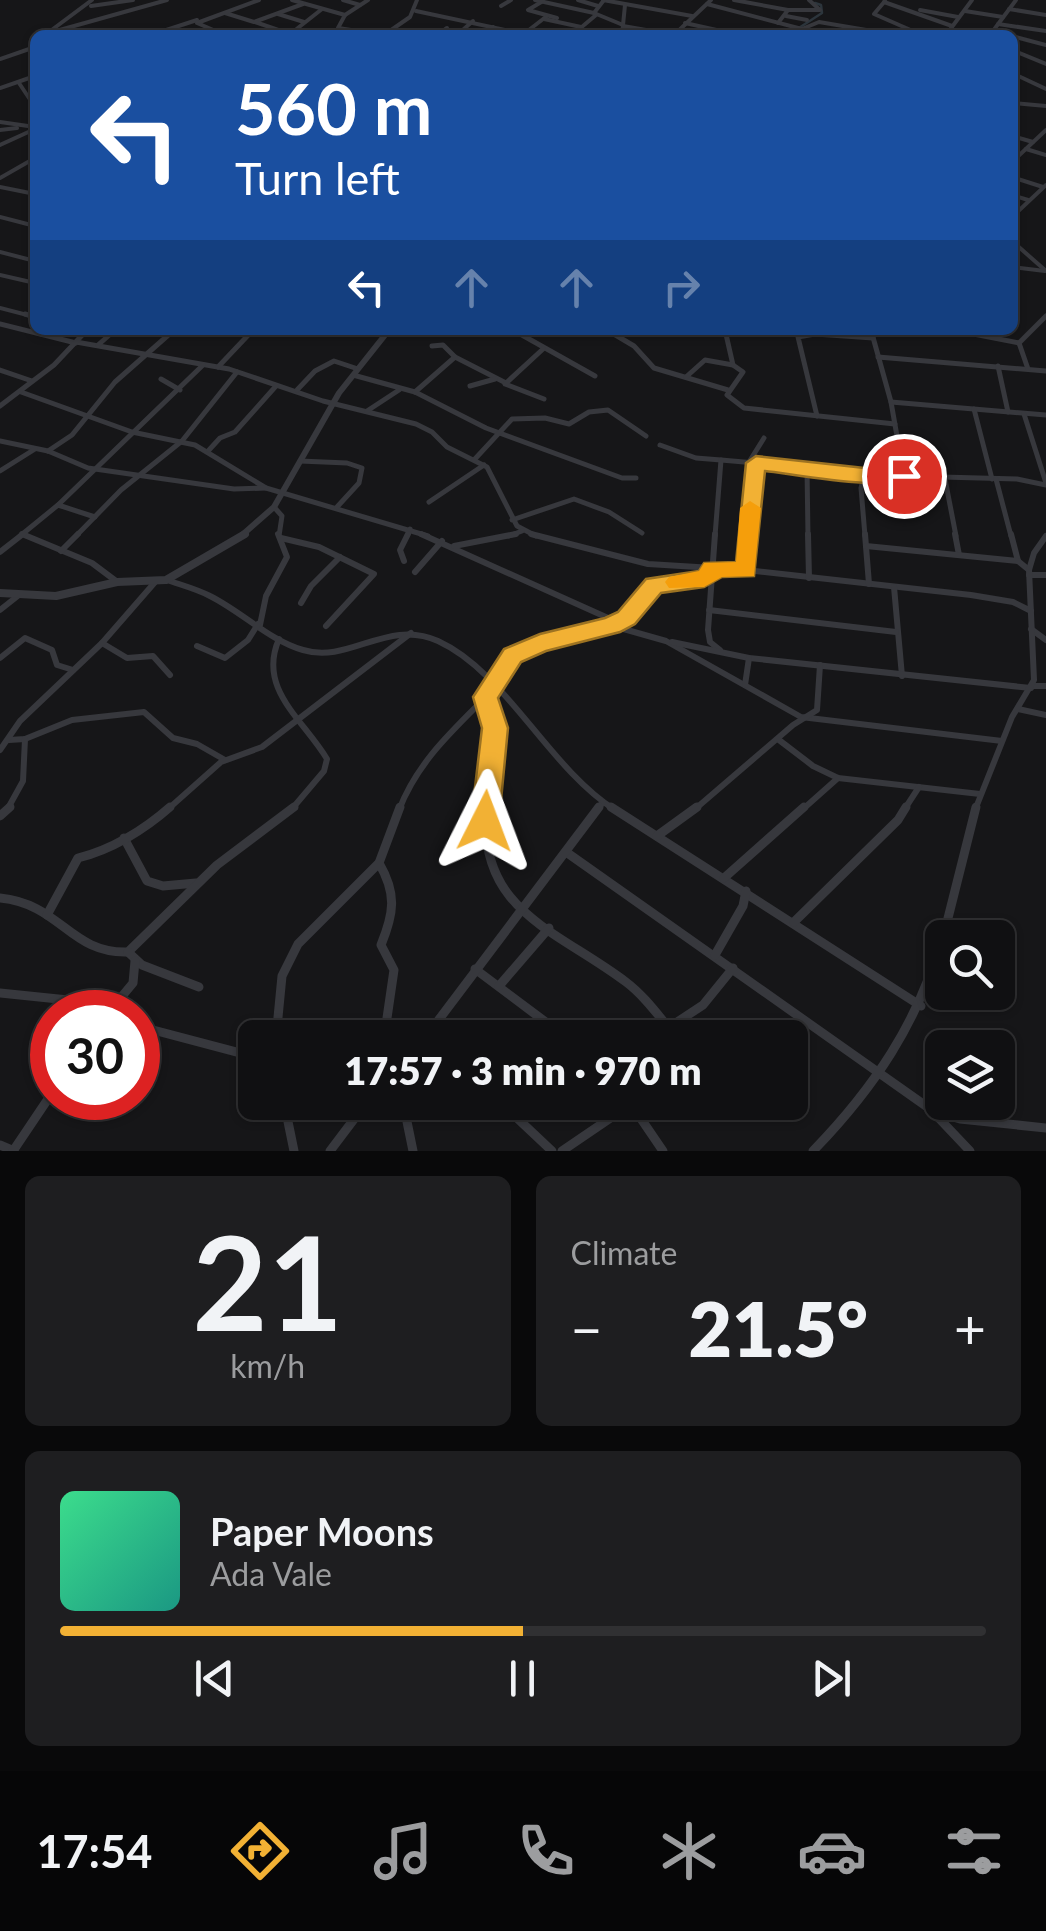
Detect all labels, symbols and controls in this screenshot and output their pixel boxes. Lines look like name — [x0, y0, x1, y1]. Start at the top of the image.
text: 560 m — [235, 66, 432, 150]
icon: left — [70, 70, 200, 200]
text: Turn left — [235, 151, 400, 205]
icon: left — [339, 260, 394, 315]
icon: ahead — [444, 260, 499, 315]
icon: ahead — [549, 260, 604, 315]
icon: right — [654, 260, 709, 315]
pin — [862, 434, 947, 519]
icon: arrive — [877, 449, 932, 504]
position arrow — [433, 769, 537, 873]
map controls — [925, 920, 1015, 1120]
button: search — [925, 920, 1015, 1010]
speed limit sign: 30 — [30, 990, 160, 1120]
button: layers — [925, 1030, 1015, 1120]
text: 17:57 · 3 min · 970 m — [344, 1047, 702, 1093]
text: 21 — [192, 1203, 343, 1359]
text: Climate — [571, 1233, 677, 1272]
text: 21.5° — [688, 1283, 868, 1373]
text: − — [571, 1295, 602, 1361]
text: + — [954, 1295, 986, 1361]
text: km/h — [230, 1346, 305, 1385]
text: Paper Moons — [210, 1508, 434, 1554]
text: Ada Vale — [210, 1554, 332, 1593]
icon: previous — [187, 1651, 242, 1706]
icon: pause — [495, 1651, 550, 1706]
icon: next — [804, 1651, 859, 1706]
icon: directions — [225, 1816, 295, 1886]
icon: music — [368, 1816, 438, 1886]
icon: phone — [511, 1816, 581, 1886]
icon: climate — [654, 1816, 724, 1886]
icon: car — [797, 1816, 867, 1886]
icon: filters — [939, 1816, 1009, 1886]
text: 17:54 — [36, 1824, 152, 1878]

